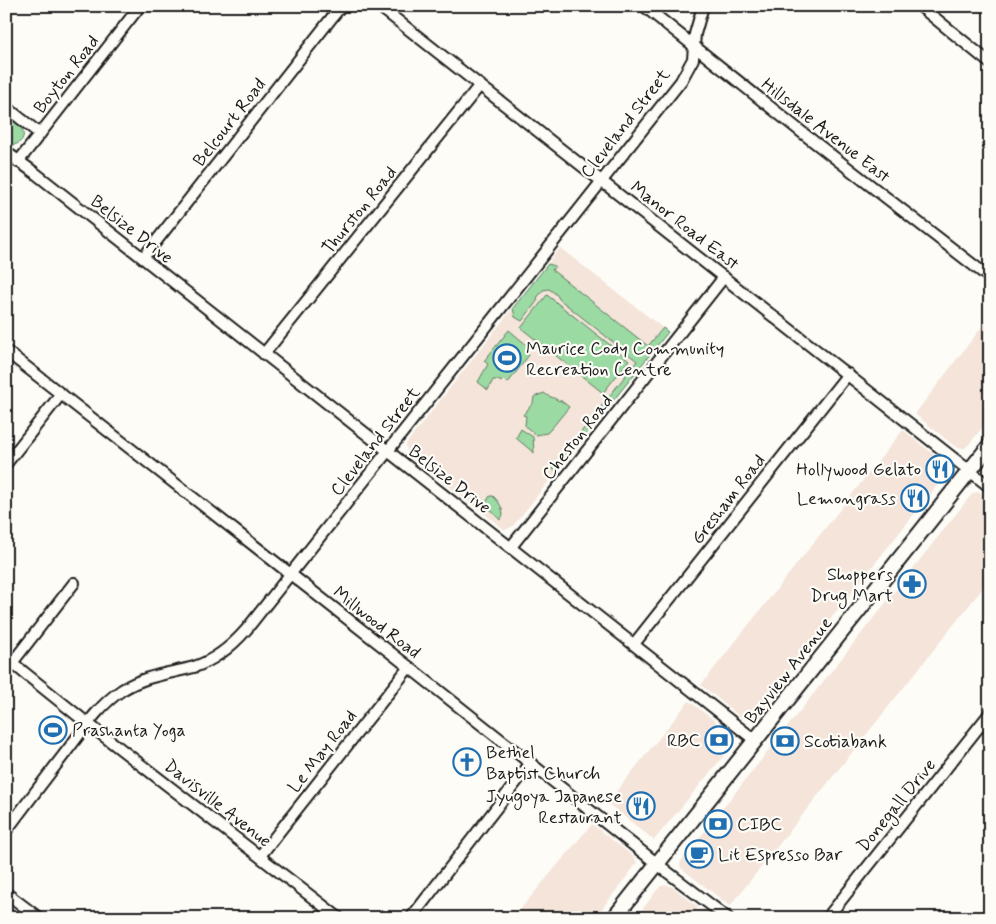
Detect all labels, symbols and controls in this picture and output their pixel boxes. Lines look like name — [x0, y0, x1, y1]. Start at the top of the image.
street label: Boyton Road — [29, 31, 105, 119]
street label: Cleveland Street — [575, 64, 676, 183]
street label: Hillsdale Avenue East — [756, 73, 895, 189]
street label: Belcourt Road — [188, 74, 272, 172]
street label: Thurston Road — [317, 162, 403, 260]
street label: Manor Road East — [625, 176, 744, 276]
street label: Belsize Drive — [85, 190, 178, 270]
place label: Maurice Cody Community Recreation Centre — [526, 337, 724, 382]
sports icon: Maurice Cody Community Recreation Centre — [492, 343, 522, 373]
street label: Cleveland Street — [325, 382, 426, 501]
street label: Cheston Road — [537, 390, 619, 485]
street label: Belsize Drive — [403, 440, 496, 520]
street label: Gresham Road — [686, 450, 772, 550]
restaurant icon: Hollywood Gelato — [925, 454, 955, 484]
place label: Hollywood Gelato — [796, 458, 921, 482]
restaurant icon: Lemongrass — [900, 483, 930, 513]
place label: Lemongrass — [797, 487, 896, 511]
place label: Shoppers Drug Mart — [810, 563, 893, 609]
pharmacy icon: Shoppers Drug Mart — [897, 569, 927, 599]
street label: Millwood Road — [328, 581, 425, 665]
street label: Bayview Avenue — [739, 612, 838, 729]
street label: Le May Road — [283, 705, 363, 798]
sports icon: Prashanta Yoga — [38, 715, 68, 745]
place label: Prashanta Yoga — [72, 719, 186, 743]
bank icon: RBC — [704, 725, 734, 755]
bank icon: Scotiabank — [770, 726, 800, 756]
place label: RBC — [667, 729, 700, 753]
place label: Scotiabank — [804, 730, 887, 754]
place label: Bethel Baptist Church — [486, 741, 600, 786]
church icon: Bethel Baptist Church — [452, 747, 482, 777]
street label: Davisville Avenue — [159, 754, 276, 853]
street label: Donegall Drive — [852, 754, 943, 858]
place label: Jyugoya Japanese Restaurant — [486, 785, 622, 830]
restaurant icon: Jyugoya Japanese Restaurant — [626, 791, 656, 821]
bank icon: CIBC — [703, 809, 733, 839]
place label: CIBC — [737, 813, 782, 837]
cafe icon: Lit Espresso Bar — [684, 839, 714, 869]
place label: Lit Espresso Bar — [718, 843, 843, 867]

